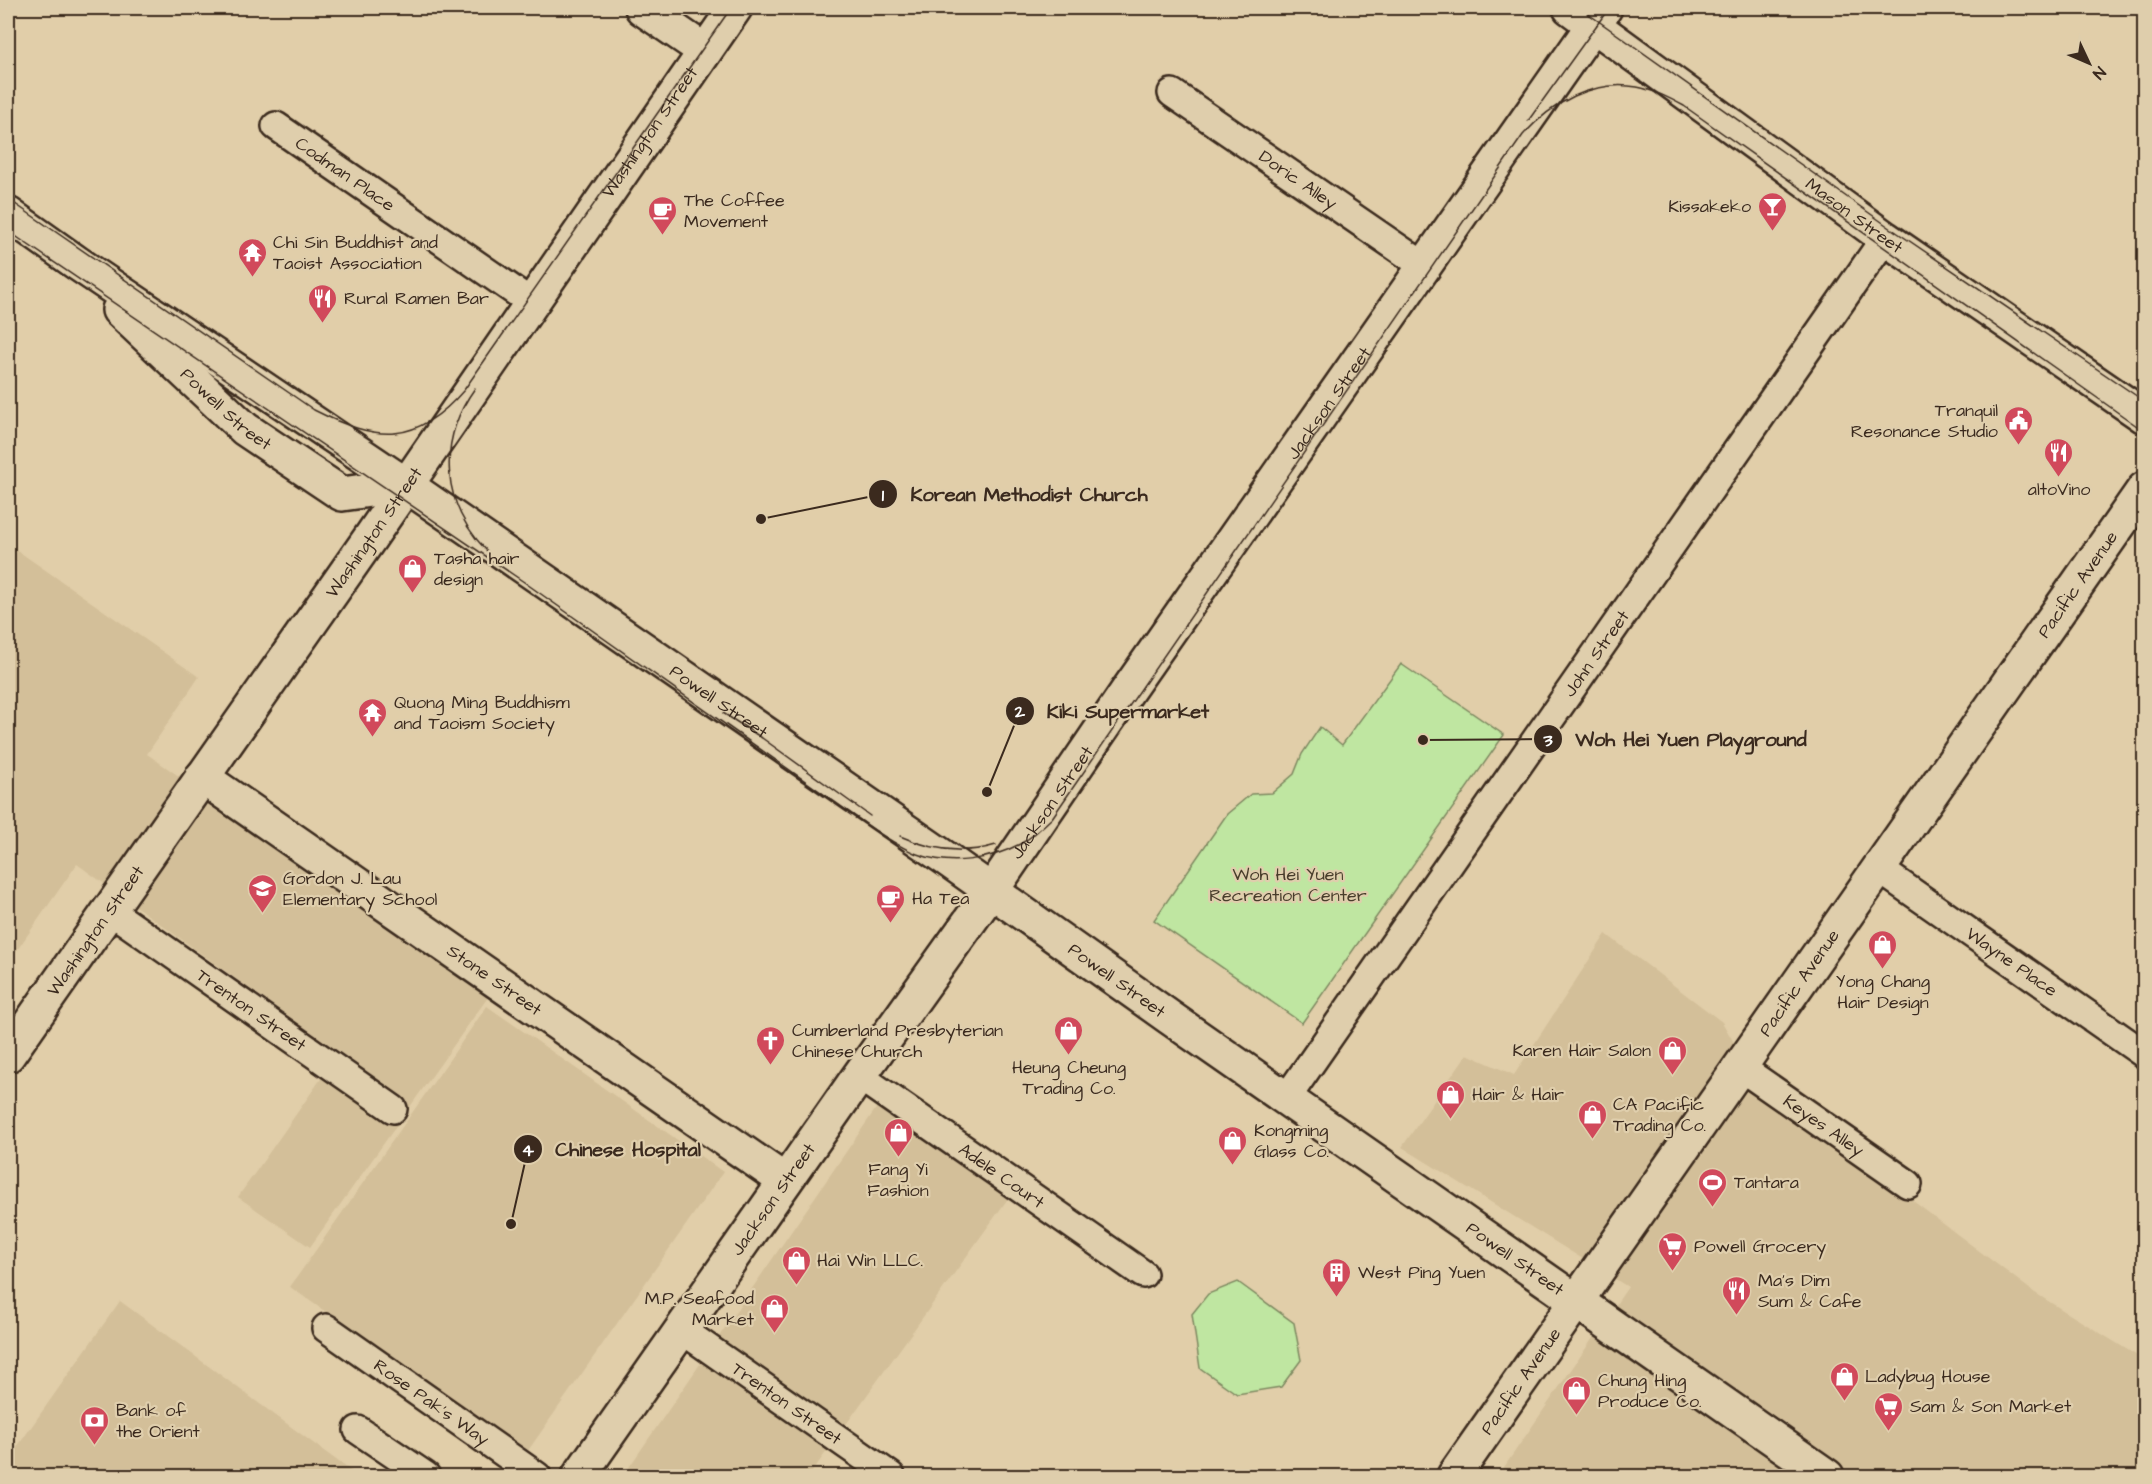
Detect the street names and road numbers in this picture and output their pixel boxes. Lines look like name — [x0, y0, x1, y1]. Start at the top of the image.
street label: Washington Street — [596, 61, 704, 203]
street label: Codman Place — [290, 131, 400, 218]
street label: Doric Alley — [1254, 144, 1342, 217]
street label: Mason Street — [1800, 172, 1908, 260]
street label: Jackson Street — [1281, 341, 1378, 465]
street label: Powell Street — [175, 362, 277, 457]
street label: Washington Street — [320, 461, 429, 603]
street label: Pacific Avenue — [2032, 526, 2124, 643]
street label: John Street — [1558, 605, 1636, 702]
street label: Powell Street — [664, 659, 773, 745]
street label: Jackson Street — [1005, 740, 1100, 864]
street label: Washington Street — [41, 860, 150, 1001]
street label: Wayne Place — [1961, 921, 2063, 1003]
street label: Pacific Avenue — [1753, 924, 1846, 1041]
street label: Powell Street — [1063, 937, 1171, 1024]
street label: Stone Street — [442, 938, 547, 1022]
street label: Trenton Street — [191, 963, 312, 1058]
street label: Keyes Alley — [1778, 1089, 1869, 1164]
street label: Adele Court — [953, 1137, 1050, 1215]
street label: Jackson Street — [725, 1138, 822, 1261]
street label: Powell Street — [1461, 1216, 1570, 1302]
street label: Pacific Avenue — [1475, 1322, 1567, 1440]
street label: Rose Pak's Way — [369, 1353, 494, 1453]
street label: Trenton Street — [727, 1356, 847, 1451]

